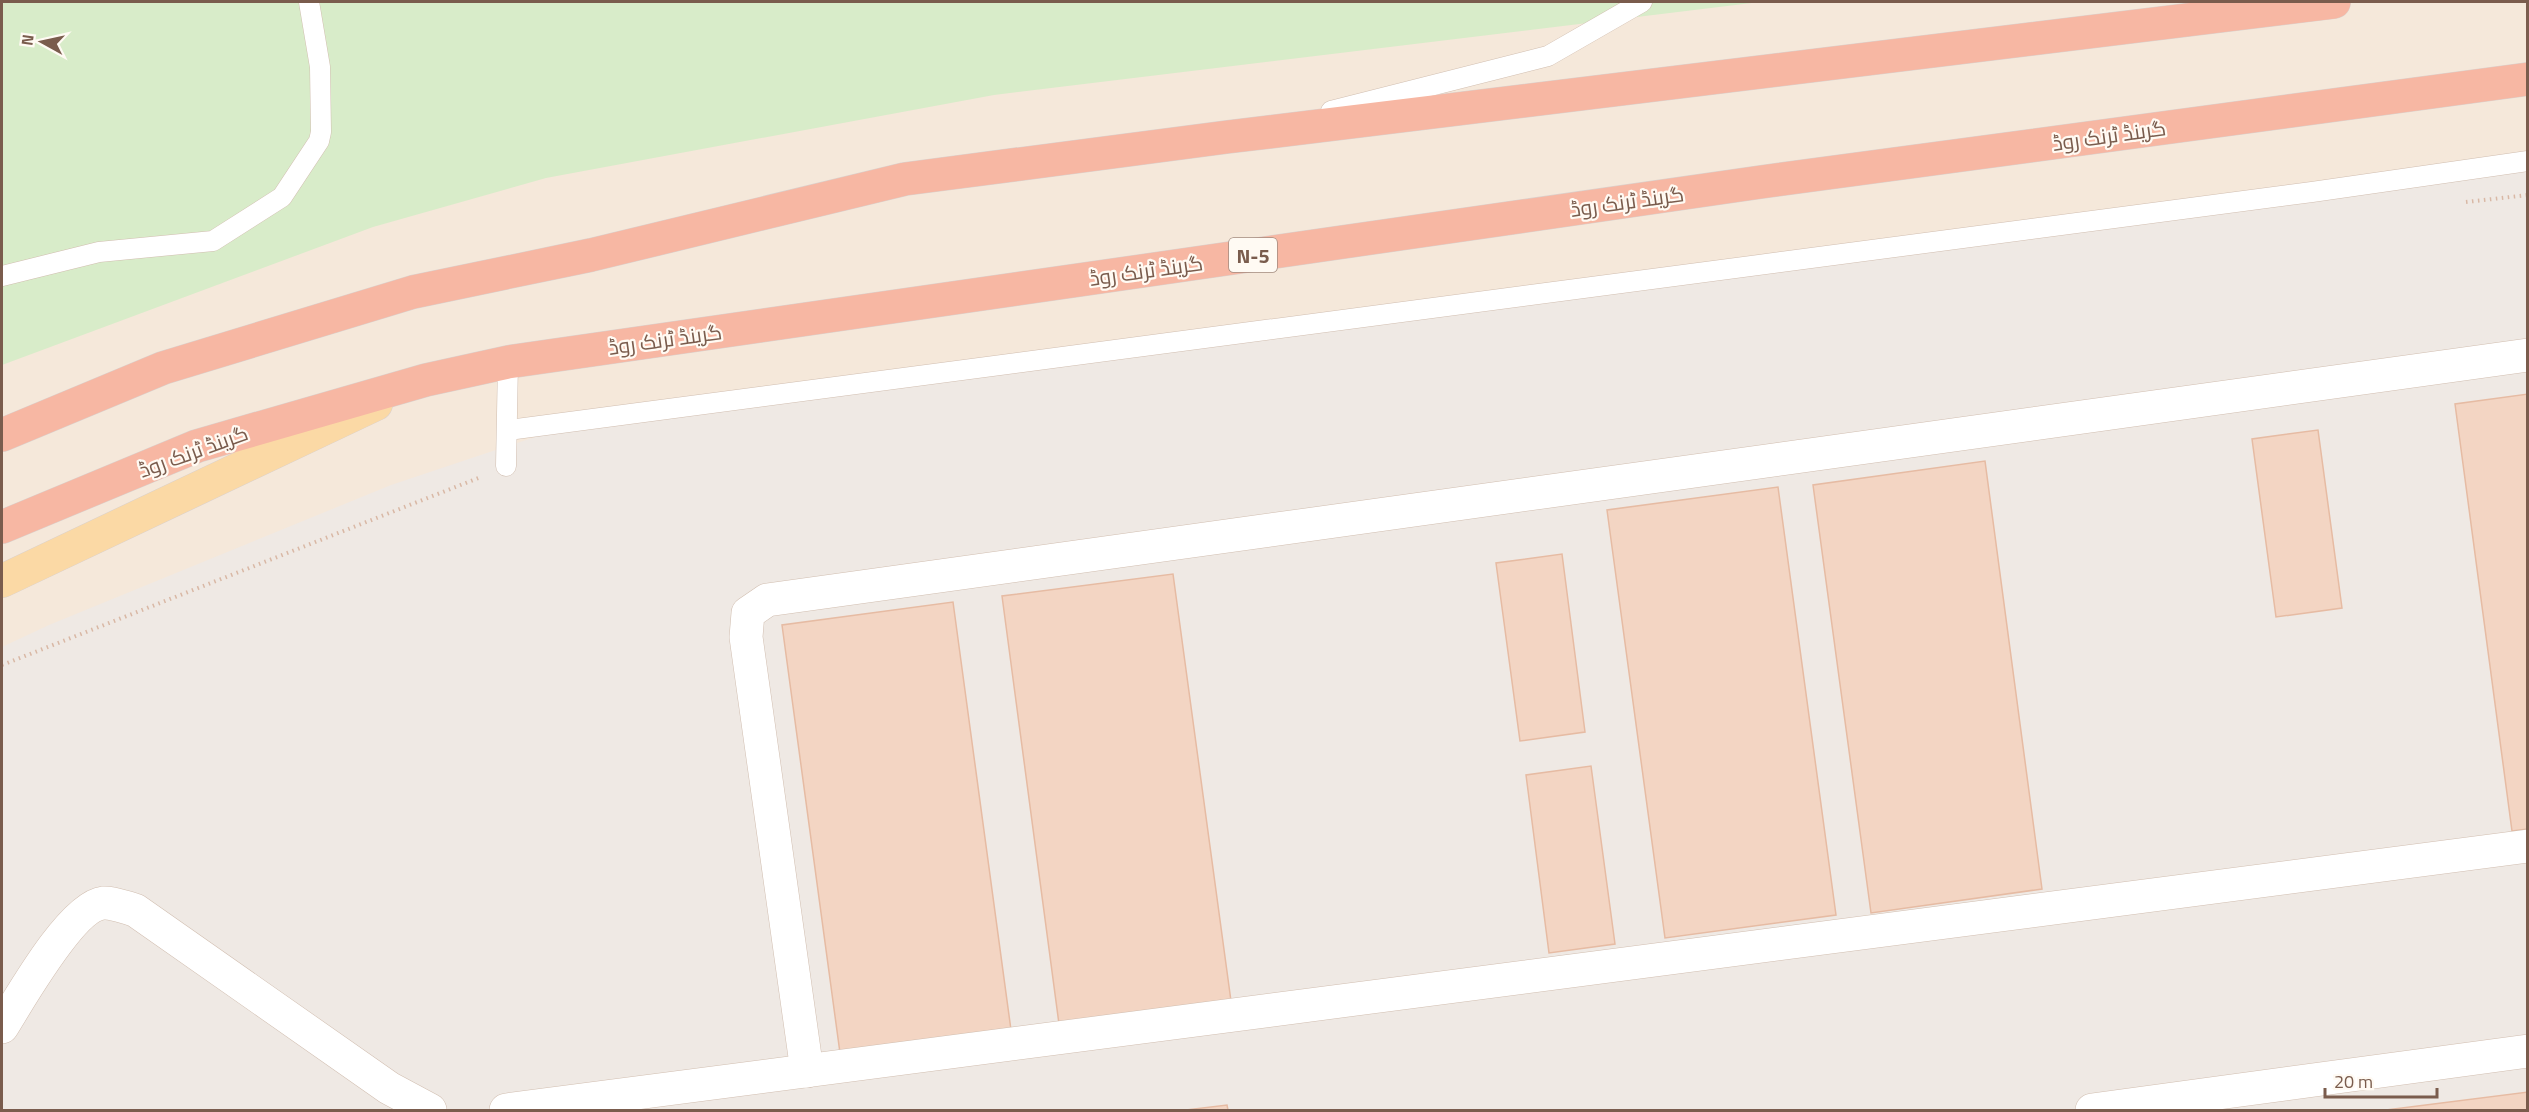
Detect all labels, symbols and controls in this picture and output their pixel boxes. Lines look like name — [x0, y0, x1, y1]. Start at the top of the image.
north arrow — [12, 12, 72, 72]
text: N — [14, 33, 40, 47]
street label: گرینڈ ٹرنک روڈ — [2050, 111, 2168, 159]
street label: گرینڈ ٹرنک روڈ — [1568, 177, 1686, 225]
road number: N-5 — [1229, 238, 1277, 272]
street label: گرینڈ ٹرنک روڈ — [1087, 246, 1205, 294]
street label: گرینڈ ٹرنک روڈ — [606, 315, 724, 363]
street label: گرینڈ ٹرنک روڈ — [134, 416, 252, 486]
scale bar — [2325, 1061, 2438, 1099]
text: 20 m — [2334, 1068, 2373, 1095]

